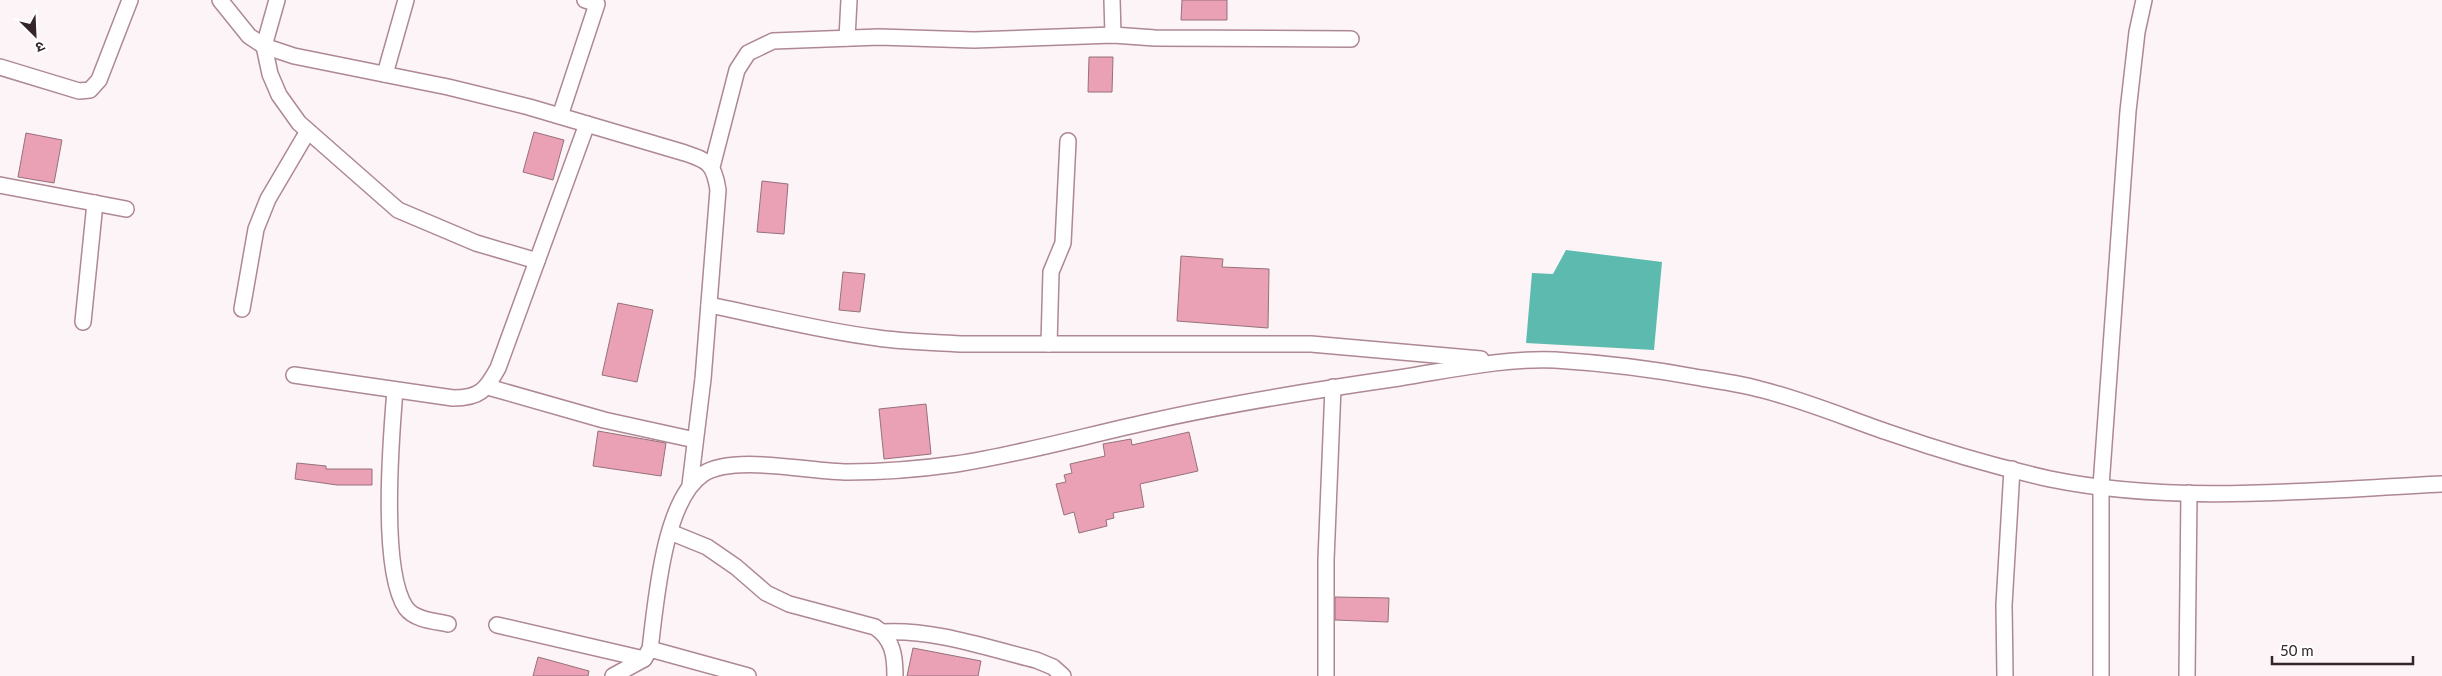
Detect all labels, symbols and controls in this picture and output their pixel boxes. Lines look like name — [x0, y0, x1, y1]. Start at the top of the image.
north arrow — [10, 10, 60, 60]
text: उ — [33, 38, 48, 57]
scale bar — [2272, 634, 2413, 666]
text: 50 m — [2280, 641, 2314, 659]

